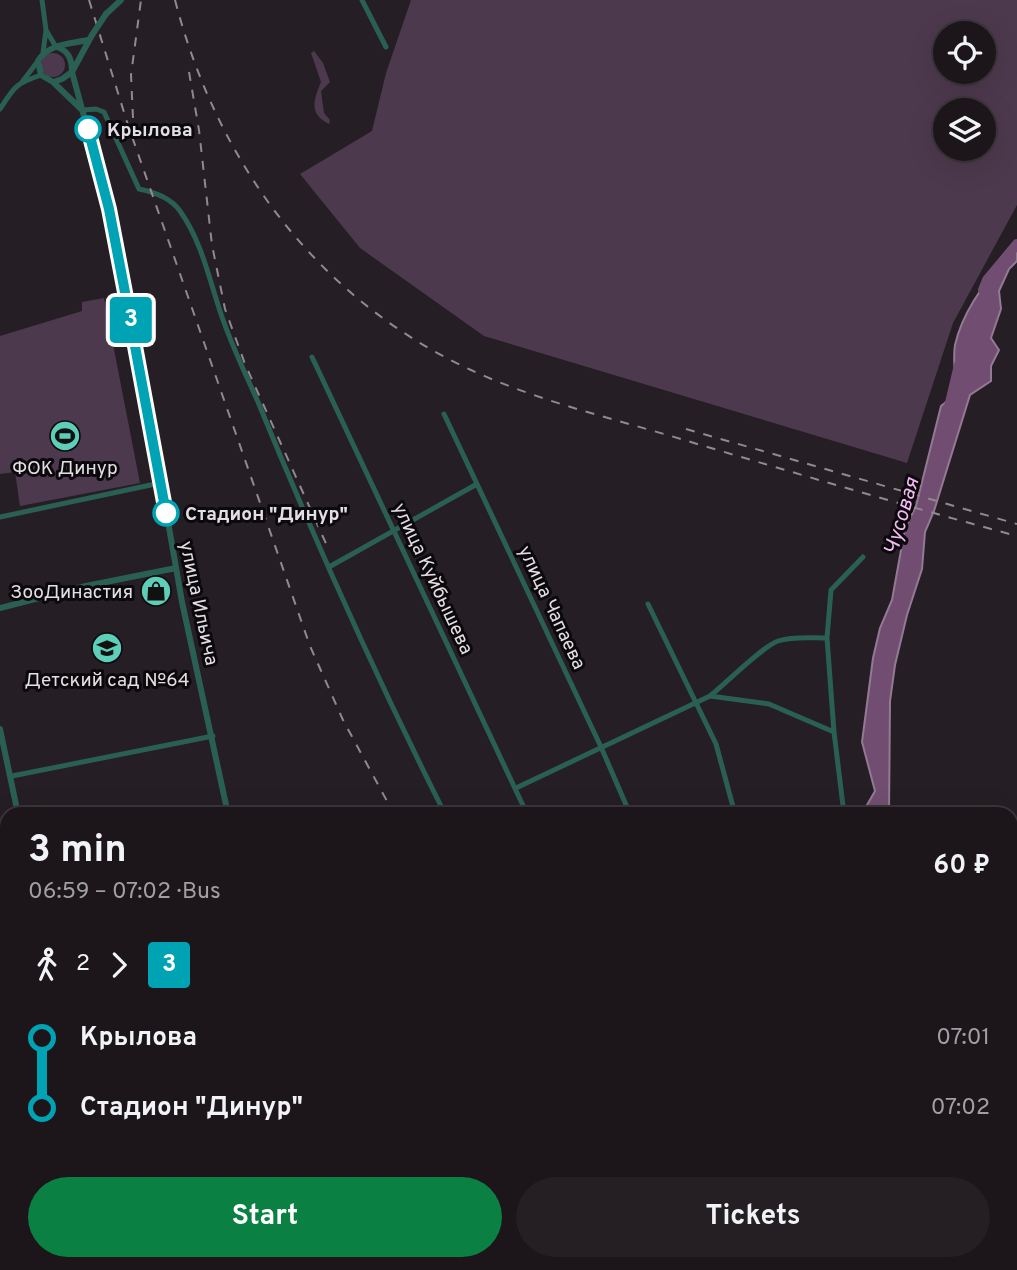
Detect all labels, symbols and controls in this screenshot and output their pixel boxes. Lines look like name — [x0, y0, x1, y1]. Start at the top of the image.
map controls — [933, 21, 996, 161]
button: locate — [933, 21, 996, 84]
button: layers — [933, 98, 996, 161]
marker: Крылова — [75, 116, 101, 142]
place label: Крылова — [107, 119, 193, 143]
line badge: 3 — [108, 297, 154, 343]
text: 3 — [124, 305, 138, 335]
sports icon: ФОК Динур — [48, 419, 82, 453]
place label: ФОК Динур — [12, 457, 118, 481]
water label: Чусовая — [879, 474, 927, 558]
street label: улица Куйбышева — [387, 499, 478, 658]
marker: Стадион "Динур" — [153, 500, 179, 526]
place label: Стадион "Динур" — [185, 503, 348, 527]
street label: улица Ильича — [173, 539, 223, 668]
street label: улица Чапаева — [512, 542, 590, 674]
shop icon: ЗооДинастия — [139, 574, 173, 608]
place label: ЗооДинастия — [10, 581, 133, 605]
school or university icon: Детский сад №64 — [90, 631, 124, 665]
place label: Детский сад №64 — [25, 669, 189, 693]
text: 3 min — [28, 827, 127, 876]
text: 60 ₽ — [933, 850, 990, 883]
text: 06:59 – 07:02 · Bus — [28, 878, 221, 907]
icon: walk — [28, 946, 66, 984]
icon: forward — [100, 946, 138, 984]
text: 2 — [76, 950, 90, 979]
text: 3 — [162, 950, 176, 980]
text: Крылова — [80, 1022, 197, 1055]
text: 07:01 — [936, 1024, 990, 1053]
text: Стадион "Динур" — [80, 1092, 303, 1125]
text: 07:02 — [931, 1094, 990, 1123]
button: Start — [28, 1177, 502, 1257]
button: Tickets — [516, 1177, 990, 1257]

